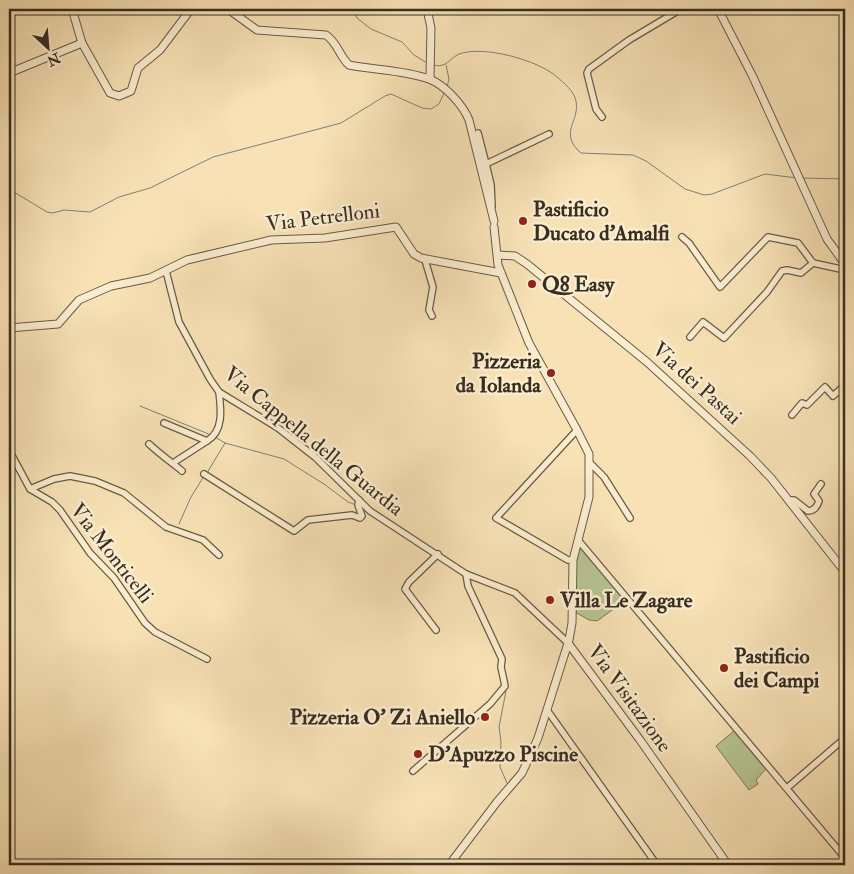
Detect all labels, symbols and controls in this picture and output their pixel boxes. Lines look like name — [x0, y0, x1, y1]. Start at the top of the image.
north arrow — [22, 22, 72, 72]
text: N — [44, 48, 64, 70]
place label: Pastificio Ducato d'Amalfi — [533, 196, 670, 247]
street label: Via Petrelloni — [265, 197, 382, 238]
marker: Pastificio Ducato d'Amalfi — [517, 215, 529, 227]
place label: Q8 Easy — [542, 271, 615, 298]
marker: Q8 Easy — [526, 278, 538, 290]
street label: Via dei Pastai — [646, 336, 747, 431]
place label: Pizzeria da Iolanda — [456, 348, 542, 399]
street label: Via Cappella della Guardia — [218, 361, 409, 522]
marker: Pizzeria da Iolanda — [545, 367, 557, 379]
street label: Via Monticelli — [64, 498, 159, 609]
place label: Villa Le Zagare — [559, 587, 693, 614]
marker: Villa Le Zagare — [544, 594, 556, 606]
street label: Via Visitazione — [581, 639, 678, 758]
place label: Pastificio dei Campi — [734, 643, 820, 694]
marker: Pastificio dei Campi — [718, 662, 730, 674]
place label: Pizzeria O' Zi Aniello — [290, 704, 475, 731]
marker: Pizzeria O' Zi Aniello — [479, 711, 491, 723]
place label: D'Apuzzo Piscine — [428, 741, 578, 768]
marker: D'Apuzzo Piscine — [412, 748, 424, 760]

